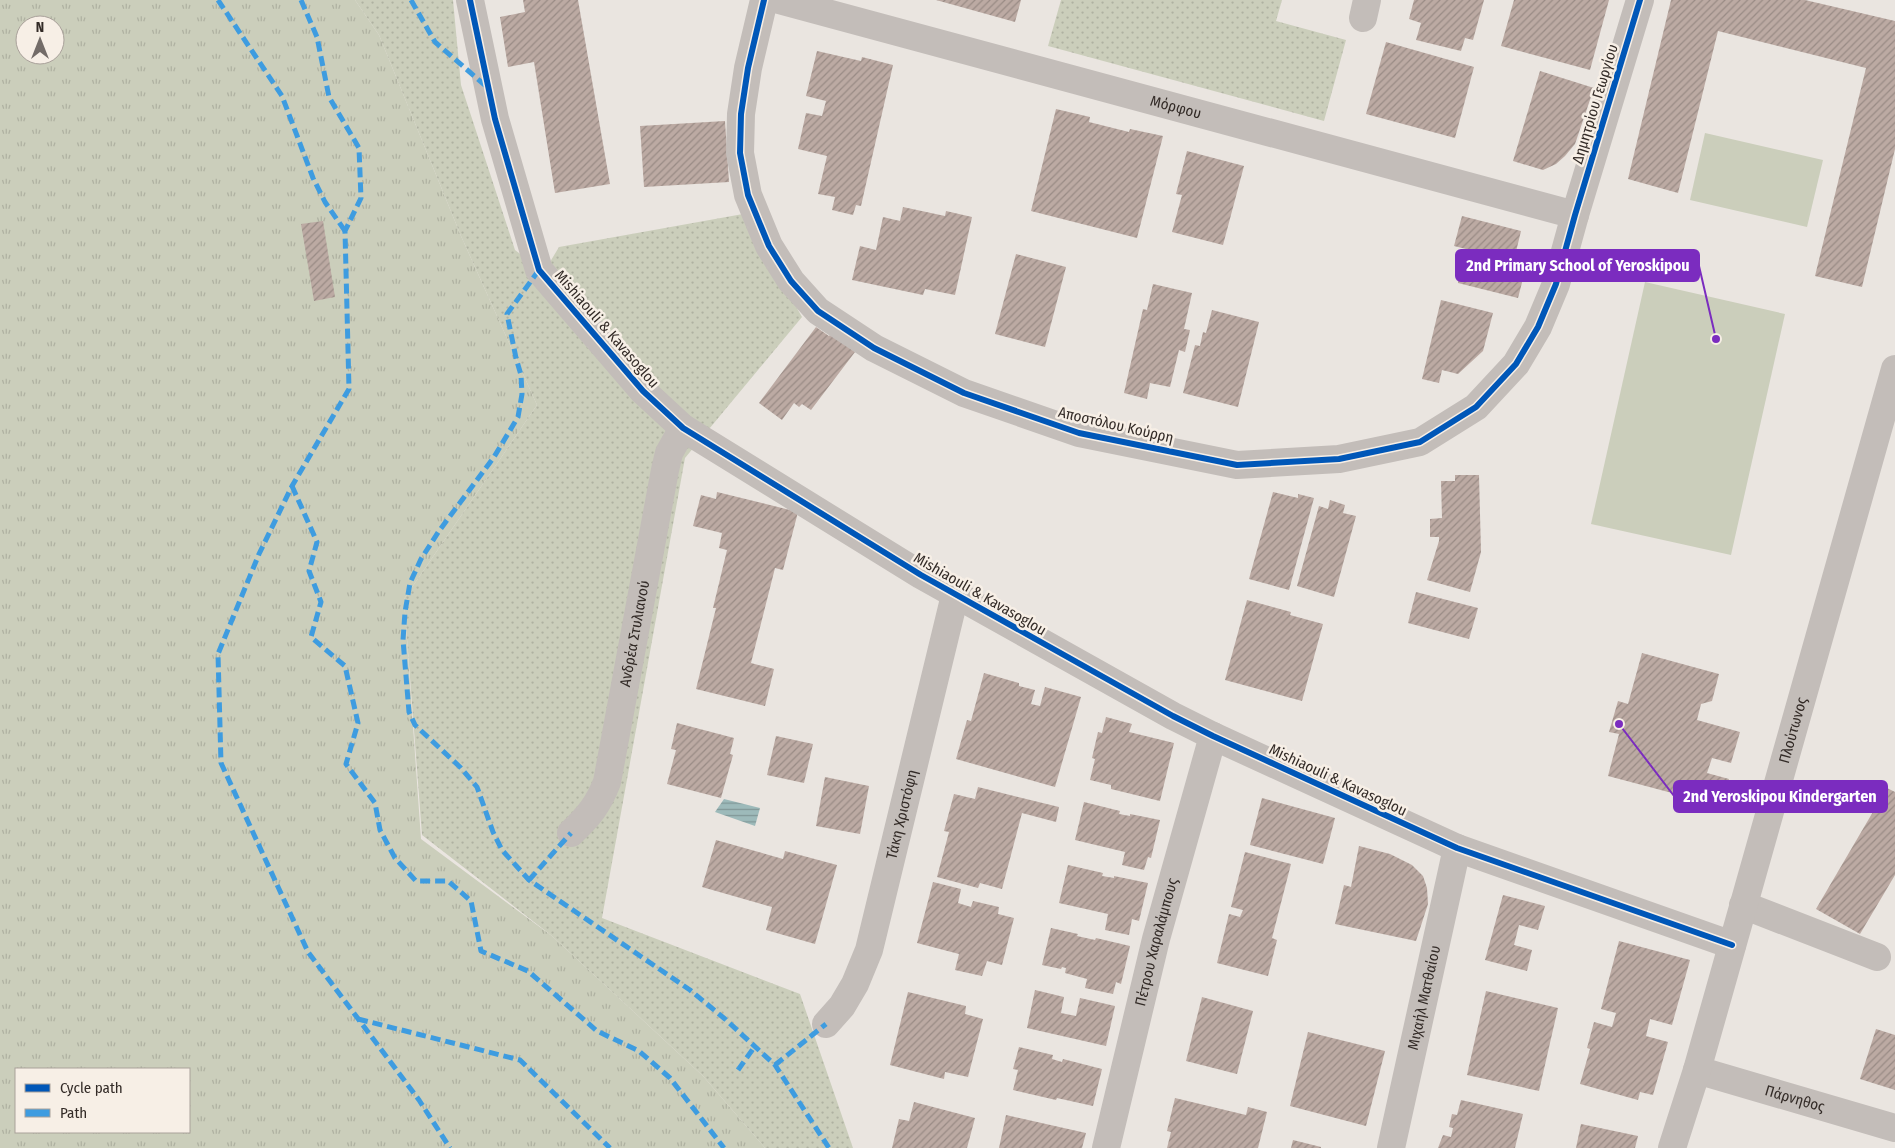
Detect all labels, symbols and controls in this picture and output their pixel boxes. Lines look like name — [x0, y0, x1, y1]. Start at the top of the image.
north arrow — [15, 15, 65, 65]
text: N — [36, 19, 44, 36]
street label: Δημητρίου Γεωργίου — [1568, 42, 1622, 166]
street label: Μόρφου — [1148, 92, 1203, 123]
callout: 2nd Primary School of Yeroskipou — [1456, 250, 1699, 281]
text: 2nd Primary School of Yeroskipou — [1465, 256, 1690, 275]
street label: Mishiaouli & Kavasoglou — [551, 266, 663, 392]
street label: Αποστόλου Κούρρη — [1057, 403, 1175, 447]
street label: Mishiaouli & Kavasoglou — [911, 549, 1049, 639]
street label: Ανδρέα Στυλιανού — [616, 579, 653, 688]
street label: Πλούτωνος — [1775, 694, 1811, 765]
street label: Mishiaouli & Kavasoglou — [1266, 740, 1410, 820]
street label: Τάκη Χριστόφη — [882, 768, 921, 861]
callout: 2nd Yeroskipou Kindergarten — [1674, 781, 1887, 812]
text: 2nd Yeroskipou Kindergarten — [1682, 787, 1877, 806]
street label: Πέτρου Χαραλάμπους — [1131, 875, 1182, 1008]
street label: Μιχαήλ Ματθαίου — [1404, 944, 1444, 1051]
legend — [15, 1068, 190, 1133]
text: Cycle path — [60, 1079, 123, 1097]
street label: Πάρνηθος — [1763, 1081, 1827, 1116]
text: Path — [60, 1104, 87, 1122]

